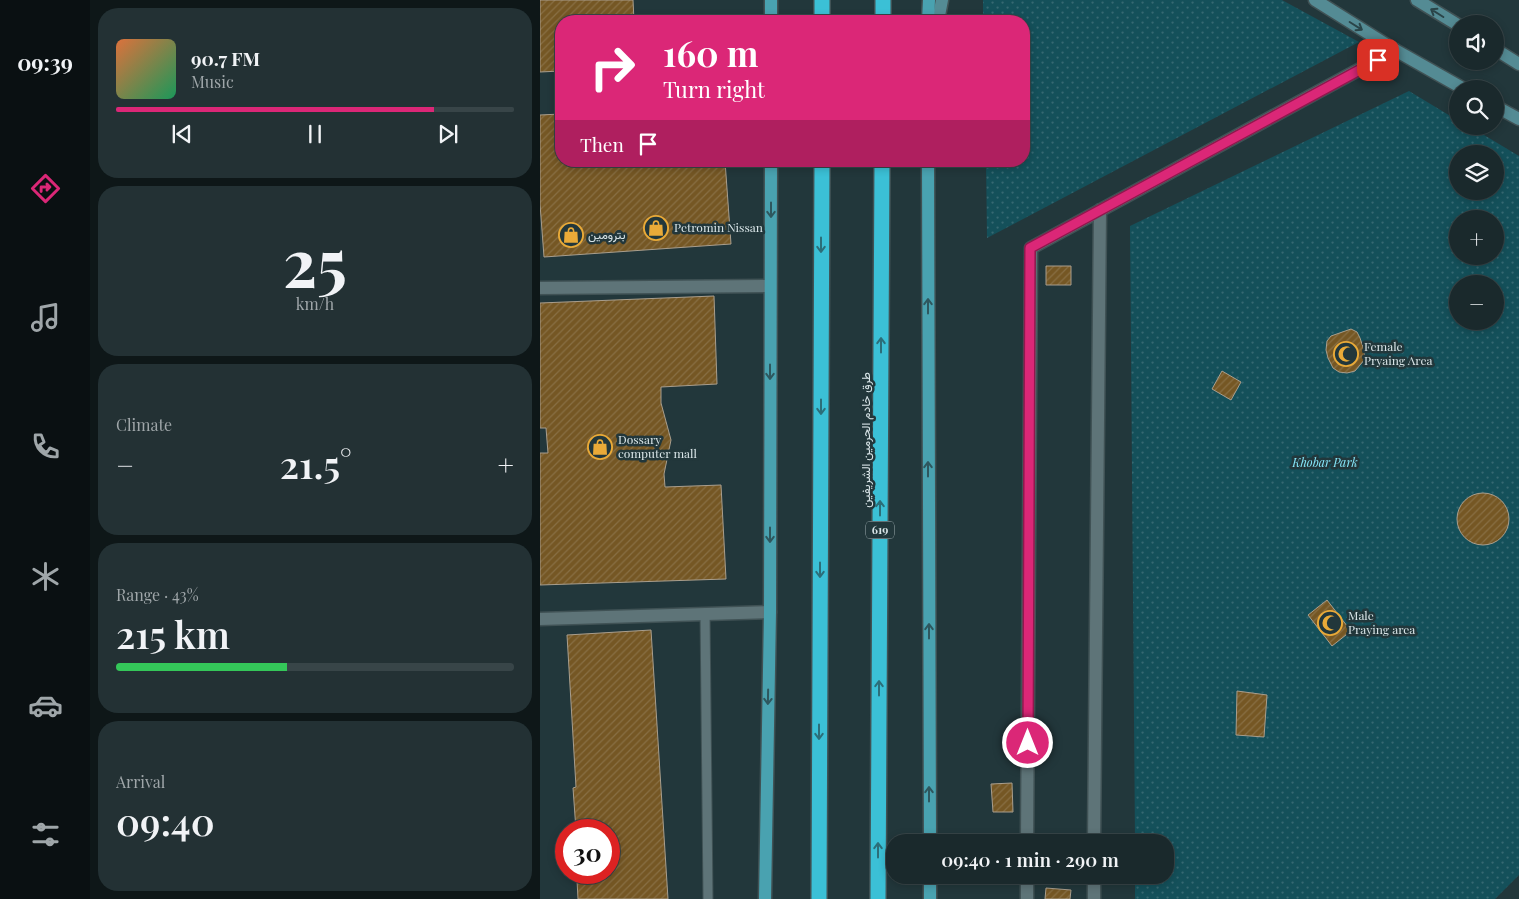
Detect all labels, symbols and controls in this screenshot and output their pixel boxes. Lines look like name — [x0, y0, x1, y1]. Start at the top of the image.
one-way arrow — [1431, 7, 1445, 17]
map controls — [1449, 15, 1504, 330]
button: sound — [1449, 15, 1504, 70]
one-way arrow — [1349, 21, 1363, 31]
text: 160 m — [663, 29, 758, 76]
icon: right — [580, 35, 645, 100]
pin — [1357, 39, 1399, 81]
text: 90.7 FM — [191, 45, 260, 71]
icon: arrive — [1364, 46, 1392, 74]
text: 09:39 — [17, 47, 73, 77]
text: Music — [191, 71, 234, 92]
text: Turn right — [663, 74, 765, 104]
button: search — [1449, 80, 1504, 135]
icon: previous — [168, 120, 196, 148]
icon: pause — [301, 120, 329, 148]
icon: next — [434, 120, 462, 148]
icon: arrive — [634, 130, 662, 158]
text: Then — [580, 131, 624, 157]
button: layers — [1449, 145, 1504, 200]
icon: directions — [28, 171, 63, 206]
one-way arrow — [766, 202, 776, 218]
button: + — [1449, 210, 1504, 265]
shop icon: Petromin Nissan — [643, 215, 669, 241]
text: 25 — [283, 217, 347, 303]
place label: Petromin Nissan — [674, 219, 763, 235]
shop icon: بترومين — [558, 222, 584, 248]
place label: بترومين — [588, 226, 625, 243]
one-way arrow — [816, 236, 826, 253]
button: − — [1449, 275, 1504, 330]
text: km/h — [296, 293, 334, 314]
one-way arrow — [923, 299, 933, 315]
icon: music — [28, 300, 63, 335]
one-way arrow — [876, 338, 886, 354]
place label: Female Pryaing Area — [1364, 338, 1433, 368]
mosque icon: Female Pryaing Area — [1333, 341, 1359, 367]
one-way arrow — [765, 364, 775, 380]
street label: طرق خادم الحرمين الشريفين — [857, 372, 874, 508]
one-way arrow — [816, 399, 826, 415]
text: Climate — [116, 414, 172, 435]
icon: phone — [28, 429, 63, 464]
place label: Dossary computer mall — [618, 431, 697, 461]
shop icon: Dossary computer mall — [587, 434, 613, 460]
text: 21.5° — [280, 438, 352, 489]
text: − — [116, 446, 134, 483]
text: + — [498, 446, 514, 483]
park label: Khobar Park — [1291, 454, 1358, 470]
one-way arrow — [923, 461, 933, 478]
one-way arrow — [875, 500, 885, 516]
road number: 619 — [866, 522, 894, 538]
one-way arrow — [765, 526, 775, 543]
icon: climate — [28, 559, 63, 594]
one-way arrow — [815, 562, 825, 578]
text: Range · 43% — [116, 584, 199, 605]
place label: Male Praying area — [1348, 607, 1415, 637]
text: 215 km — [116, 608, 230, 659]
mosque icon: Male Praying area — [1317, 610, 1343, 636]
one-way arrow — [924, 624, 934, 640]
one-way arrow — [874, 680, 884, 696]
icon: car — [28, 688, 63, 723]
one-way arrow — [763, 689, 773, 705]
position arrow — [1001, 716, 1053, 768]
one-way arrow — [814, 724, 824, 740]
text: Arrival — [116, 771, 165, 792]
one-way arrow — [924, 786, 934, 802]
text: 09:40 — [116, 795, 215, 846]
icon: filters — [28, 817, 63, 852]
speed limit sign: 30 — [555, 819, 620, 884]
one-way arrow — [874, 843, 883, 859]
text: 09:40 · 1 min · 290 m — [941, 846, 1119, 872]

